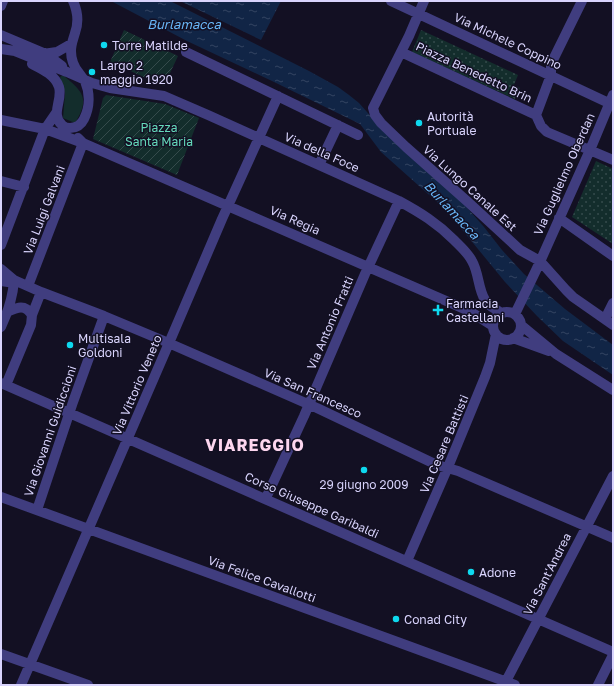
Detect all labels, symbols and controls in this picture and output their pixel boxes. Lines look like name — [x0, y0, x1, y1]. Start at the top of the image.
street label: Via Michele Coppino — [452, 9, 564, 73]
water label: Burlamacca — [147, 16, 221, 32]
place label: Torre Matilde — [112, 38, 188, 53]
street label: Piazza Benedetto Brin — [413, 38, 535, 106]
marker: Torre Matilde — [99, 40, 109, 50]
place label: Largo 2 maggio 1920 — [100, 58, 173, 87]
marker: Largo 2 maggio 1920 — [87, 67, 97, 77]
place label: Autorità Portuale — [427, 109, 476, 138]
street label: Via Guglielmo Oberdan — [530, 111, 598, 237]
marker: Autorità Portuale — [414, 118, 424, 128]
park label: Piazza Santa Maria — [125, 120, 193, 149]
street label: Via della Foce — [282, 129, 362, 175]
street label: Via Lungo Canale Est — [420, 142, 520, 234]
street label: Via Luigi Galvani — [20, 163, 68, 257]
water label: Burlamacca — [421, 178, 483, 243]
street label: Via Regia — [268, 202, 322, 238]
street label: Via Antonio Fratti — [304, 274, 356, 372]
place label: Farmacia Castellani — [446, 296, 504, 325]
marker: Farmacia Castellani — [433, 305, 443, 315]
place label: Multisala Goldoni — [78, 331, 131, 360]
street label: Via Vittorio Veneto — [109, 332, 165, 438]
marker: Multisala Goldoni — [65, 340, 75, 350]
street label: Via Giovanni Guidiccioni — [21, 364, 79, 498]
street label: Via San Francesco — [262, 365, 364, 421]
street label: Via Cesare Battisti — [416, 392, 472, 496]
district label: VIAREGGIO — [205, 435, 305, 455]
marker: 29 giugno 2009 — [359, 465, 369, 475]
street label: Corso Giuseppe Garibaldi — [243, 469, 381, 541]
place label: 29 giugno 2009 — [319, 477, 409, 492]
street label: Via Sant'Andrea — [520, 530, 574, 618]
street label: Via Felice Cavallotti — [206, 552, 318, 606]
place label: Adone — [479, 565, 516, 580]
marker: Adone — [466, 567, 476, 577]
place label: Conad City — [404, 612, 467, 627]
marker: Conad City — [391, 614, 401, 624]

